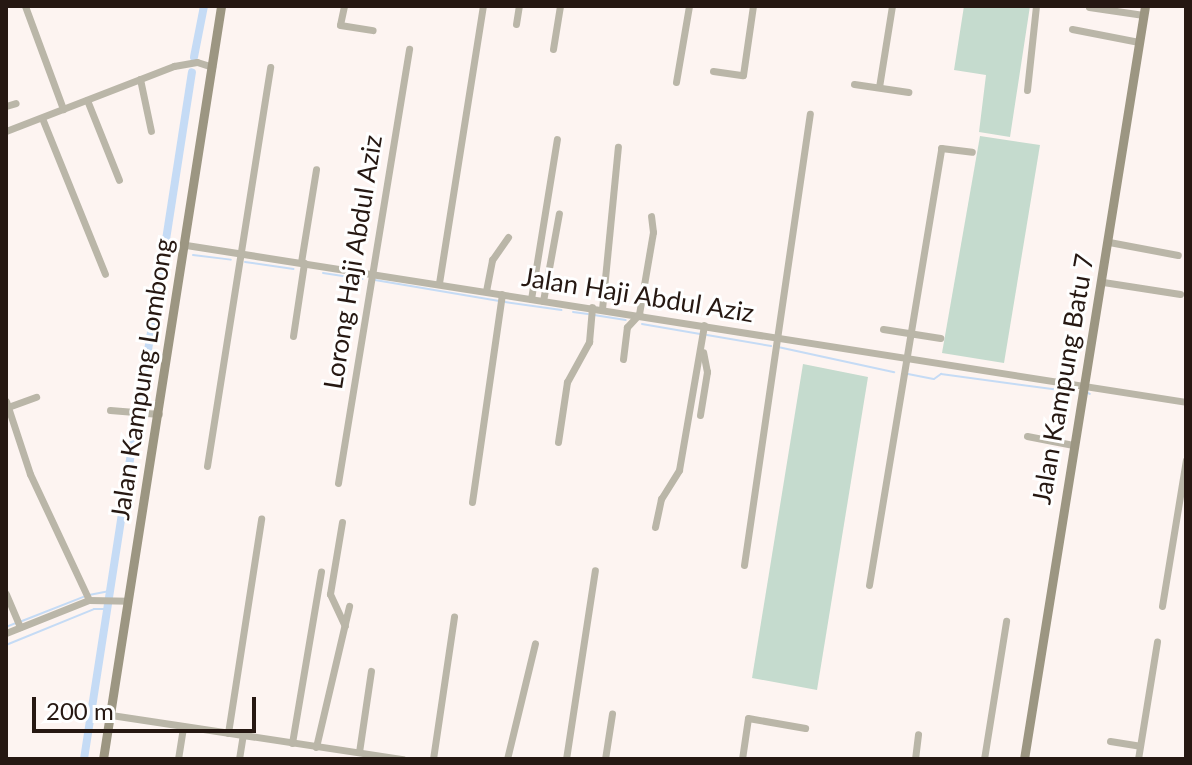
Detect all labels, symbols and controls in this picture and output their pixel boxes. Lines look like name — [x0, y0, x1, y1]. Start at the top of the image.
street label: Lorong Haji Abdul Aziz — [317, 132, 389, 392]
street label: Jalan Kampung Lombong — [104, 236, 180, 522]
street label: Jalan Kampung Batu 7 — [1026, 251, 1100, 507]
street label: Jalan Haji Abdul Aziz — [519, 261, 757, 329]
scale bar — [36, 681, 260, 731]
text: 200 m — [46, 696, 114, 725]

